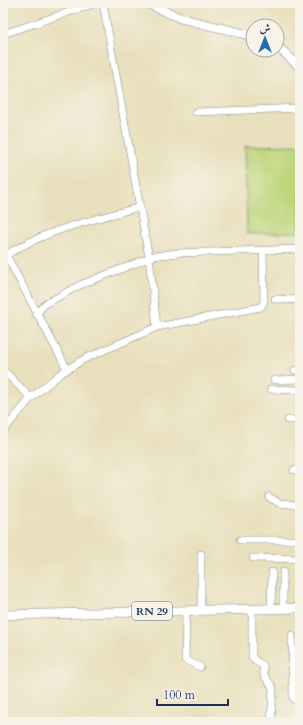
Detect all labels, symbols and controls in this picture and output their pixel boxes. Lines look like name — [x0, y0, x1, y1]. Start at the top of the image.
north arrow — [245, 18, 285, 58]
text: ش — [260, 21, 271, 36]
road number: RN 29 — [132, 602, 172, 620]
scale bar — [157, 681, 228, 707]
text: 100 m — [163, 687, 196, 703]

